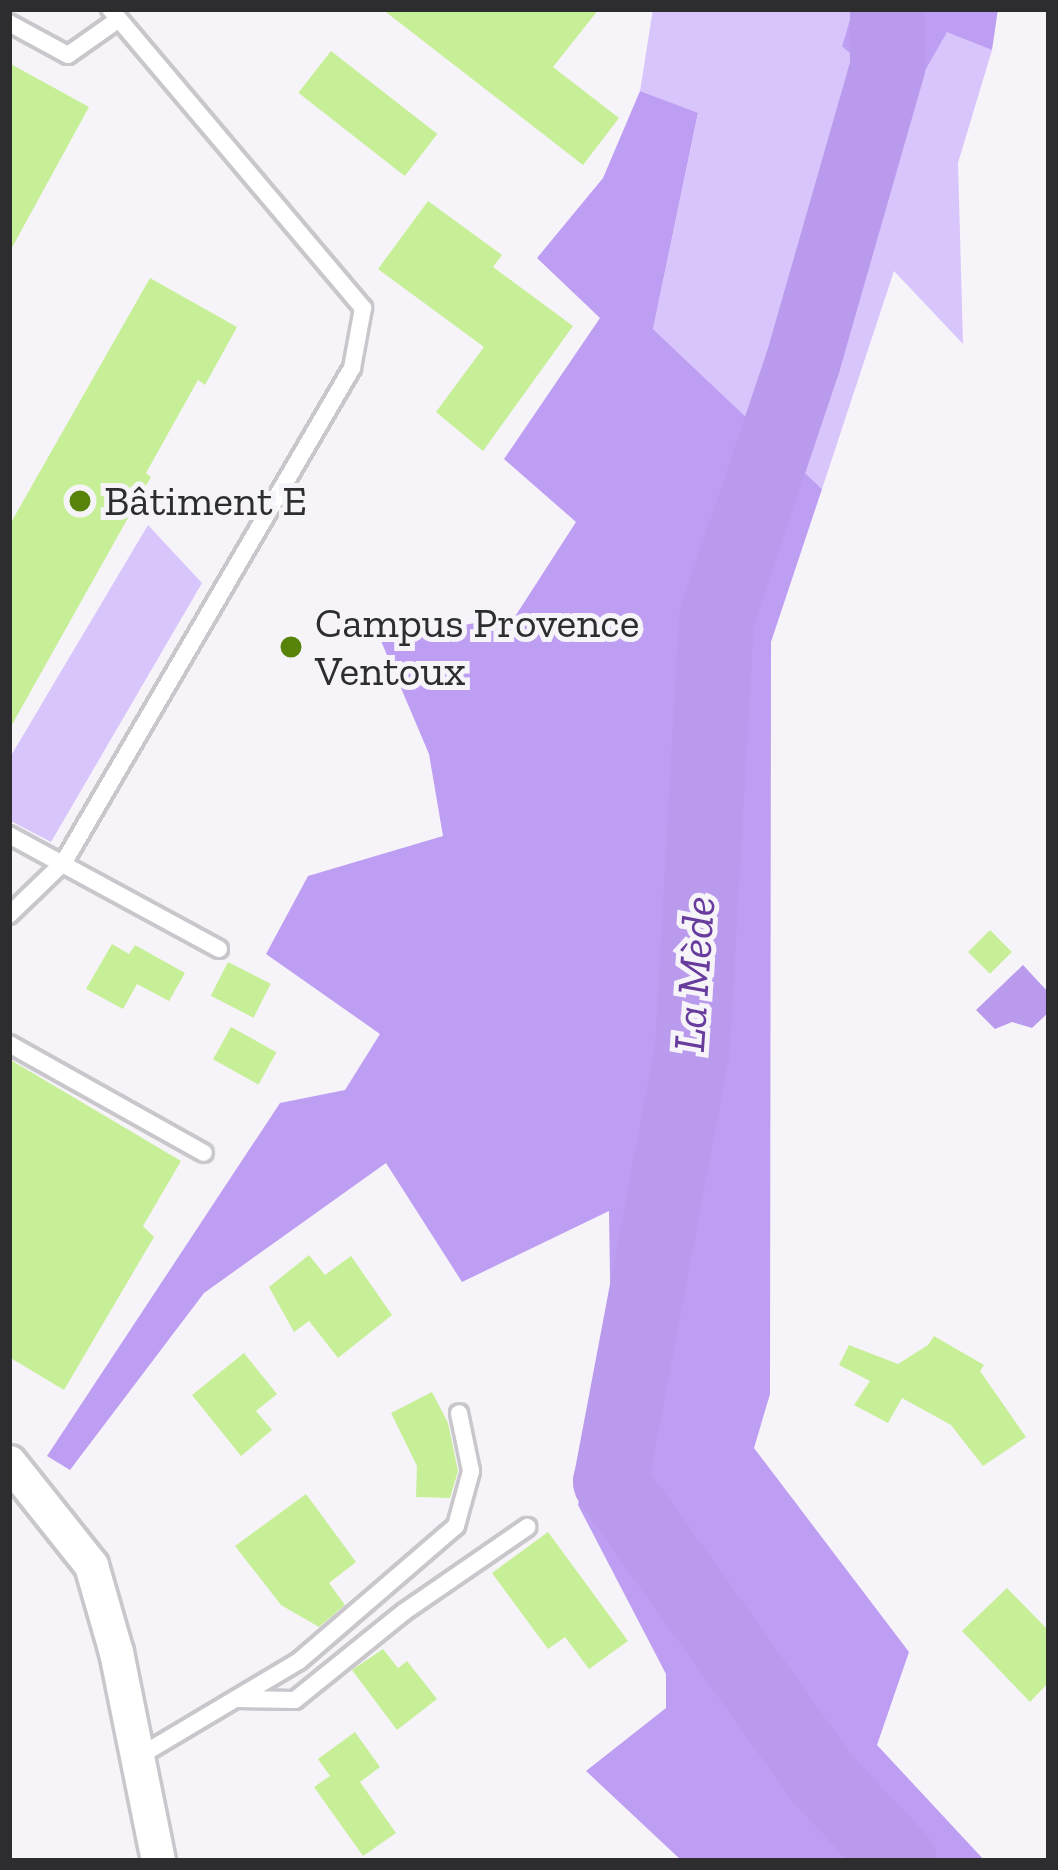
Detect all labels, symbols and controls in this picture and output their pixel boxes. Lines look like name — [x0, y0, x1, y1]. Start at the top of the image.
place label: Bâtiment E — [104, 476, 307, 526]
marker: Bâtiment E — [67, 488, 93, 514]
place label: Campus Provence Ventoux — [315, 598, 639, 696]
marker: Campus Provence Ventoux — [278, 634, 304, 660]
water label: La Mède — [663, 894, 727, 1054]

